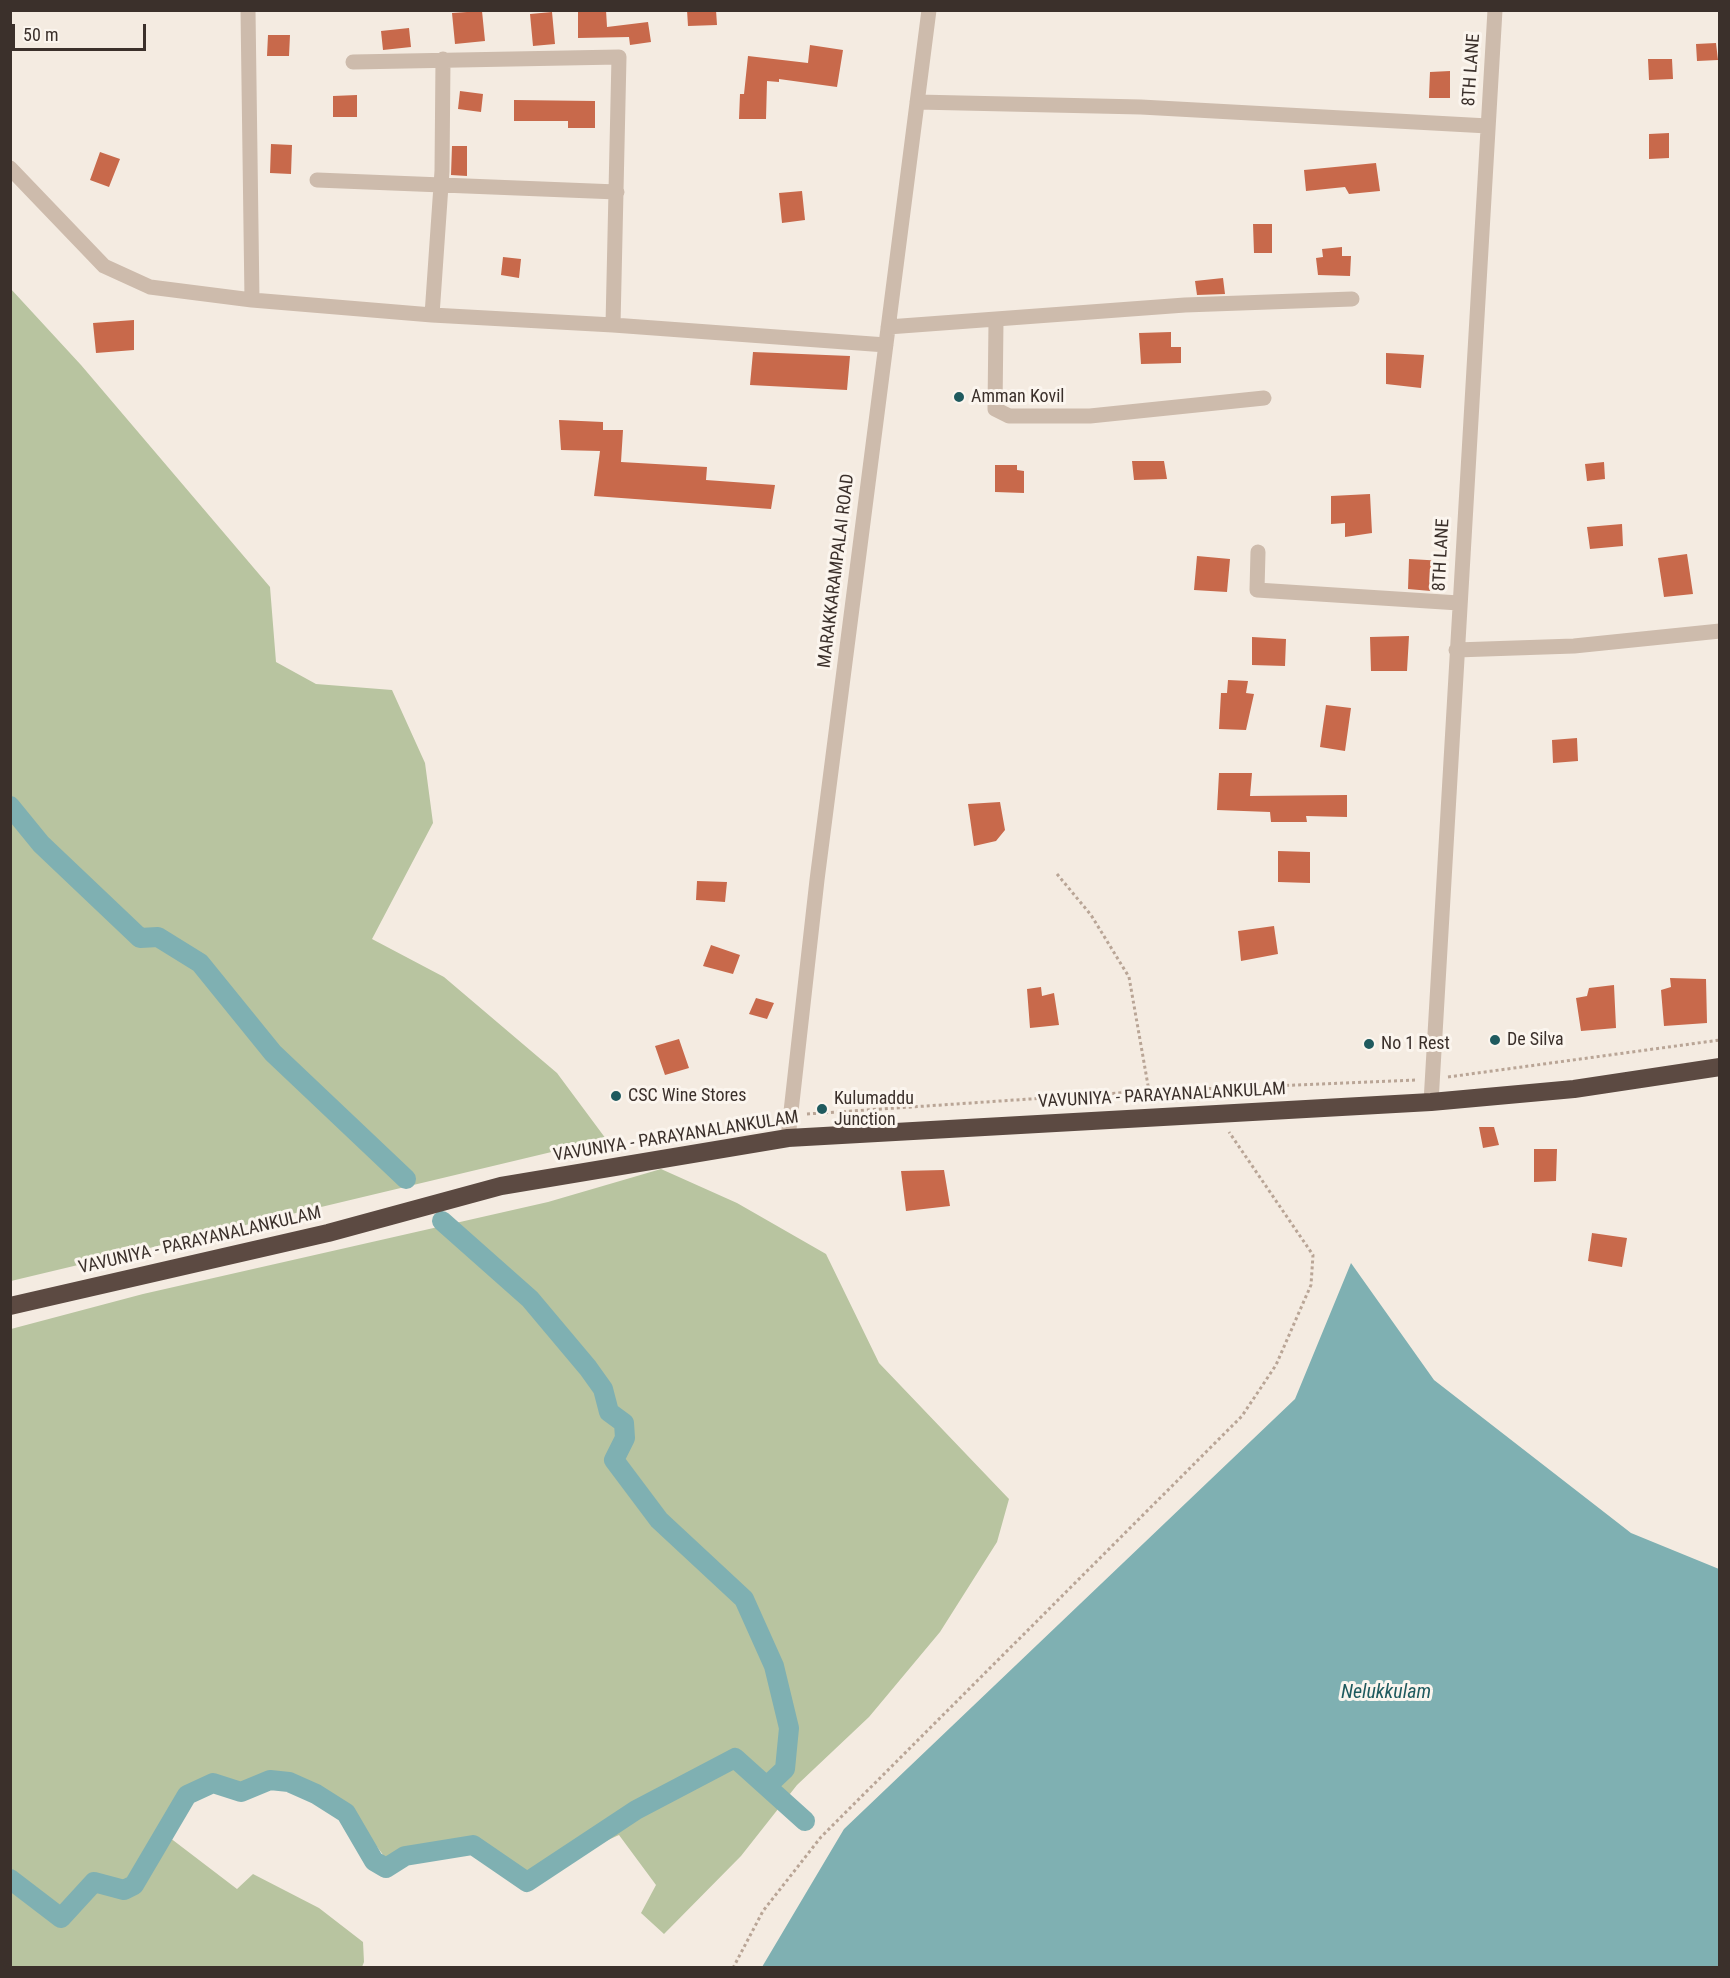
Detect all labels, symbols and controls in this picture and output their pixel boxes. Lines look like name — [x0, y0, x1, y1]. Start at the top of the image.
scale bar — [15, 12, 148, 50]
text: 50 m — [23, 24, 58, 45]
street label: 8TH LANE — [1459, 33, 1485, 107]
place label: Amman Kovil — [971, 386, 1064, 408]
marker: Amman Kovil — [952, 390, 966, 404]
street label: MARAKKARAMPALAI ROAD — [814, 473, 860, 669]
street label: 8TH LANE — [1429, 518, 1455, 592]
place label: De Silva — [1507, 1029, 1564, 1051]
place label: No 1 Rest — [1381, 1033, 1450, 1055]
marker: De Silva — [1488, 1033, 1502, 1047]
marker: No 1 Rest — [1362, 1037, 1376, 1051]
street label: VAVUNIYA - PARAYANALANKULAM — [1037, 1079, 1287, 1113]
place label: CSC Wine Stores — [628, 1085, 746, 1107]
place label: Kulumaddu Junction — [834, 1088, 914, 1130]
marker: CSC Wine Stores — [609, 1089, 623, 1103]
marker: Kulumaddu Junction — [815, 1102, 829, 1116]
street label: VAVUNIYA - PARAYANALANKULAM — [552, 1107, 800, 1167]
street label: VAVUNIYA - PARAYANALANKULAM — [77, 1203, 323, 1279]
water label: Nelukkulam — [1341, 1681, 1431, 1705]

